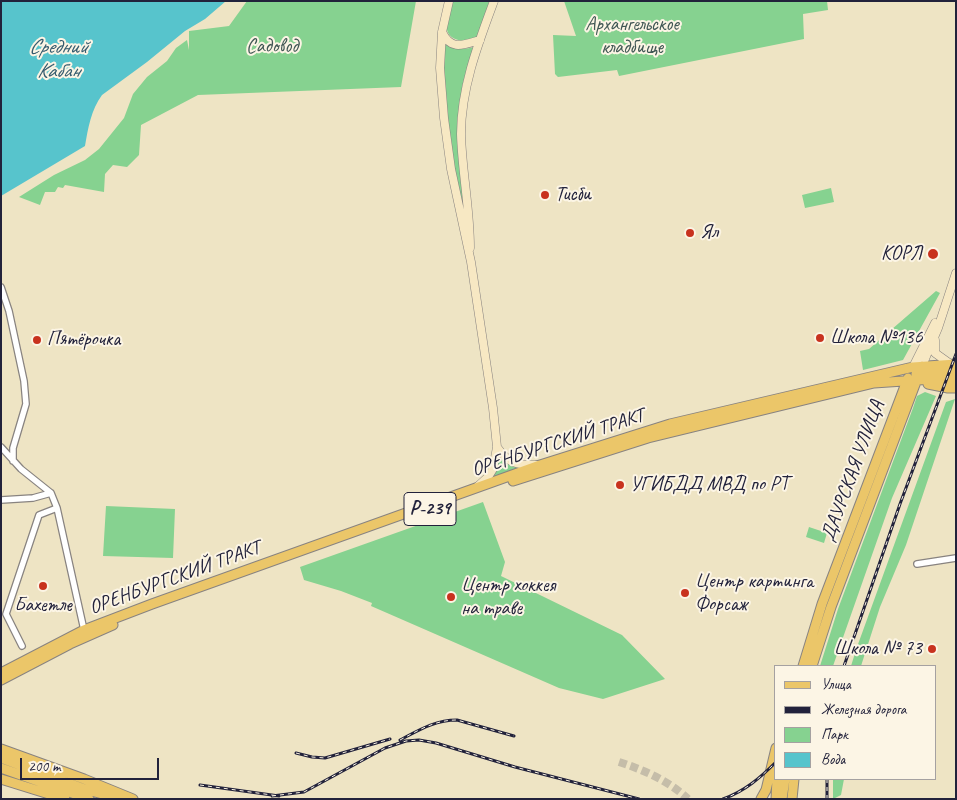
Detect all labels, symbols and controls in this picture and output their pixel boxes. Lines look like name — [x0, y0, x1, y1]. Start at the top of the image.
park label: Архангельское кладбище — [585, 13, 679, 60]
water label: Средний Кабан — [29, 34, 87, 84]
park label: Садовод — [246, 35, 298, 59]
place label: Тисби — [555, 183, 591, 207]
marker: Тисби — [539, 189, 551, 201]
place label: Ял — [700, 221, 718, 245]
marker: Ял — [684, 227, 696, 239]
place label: КОРЛ — [881, 242, 922, 266]
marker: КОРЛ — [926, 247, 940, 261]
place label: Школа №136 — [830, 326, 922, 350]
place label: Пятёрочка — [47, 328, 120, 352]
marker: Школа №136 — [814, 332, 826, 344]
marker: Пятёрочка — [31, 334, 43, 346]
street label: ДАУРСКАЯ УЛИЦА — [816, 397, 890, 545]
street label: ОРЕНБУРГСКИЙ ТРАКТ — [469, 404, 647, 482]
place label: УГИБДД МВД по РТ — [630, 473, 788, 497]
marker: УГИБДД МВД по РТ — [614, 479, 626, 491]
road number: Р-239 — [404, 492, 456, 526]
street label: ОРЕНБУРГСКИЙ ТРАКТ — [86, 536, 264, 620]
place label: Центр картинга Форсаж — [695, 570, 813, 617]
place label: Центр хоккея на траве — [461, 574, 555, 621]
marker: Бахетле — [37, 580, 49, 592]
marker: Центр картинга Форсаж — [679, 587, 691, 599]
marker: Центр хоккея на траве — [445, 591, 457, 603]
place label: Бахетле — [14, 594, 72, 618]
place label: Школа № 73 — [834, 637, 922, 661]
marker: Школа № 73 — [926, 643, 938, 655]
legend — [774, 665, 937, 780]
text: Улица — [821, 675, 851, 694]
text: Железная дорога — [821, 700, 906, 719]
text: Парк — [821, 725, 848, 744]
scale bar — [22, 748, 161, 780]
text: Вода — [821, 750, 845, 769]
text: 200 m — [28, 757, 60, 776]

